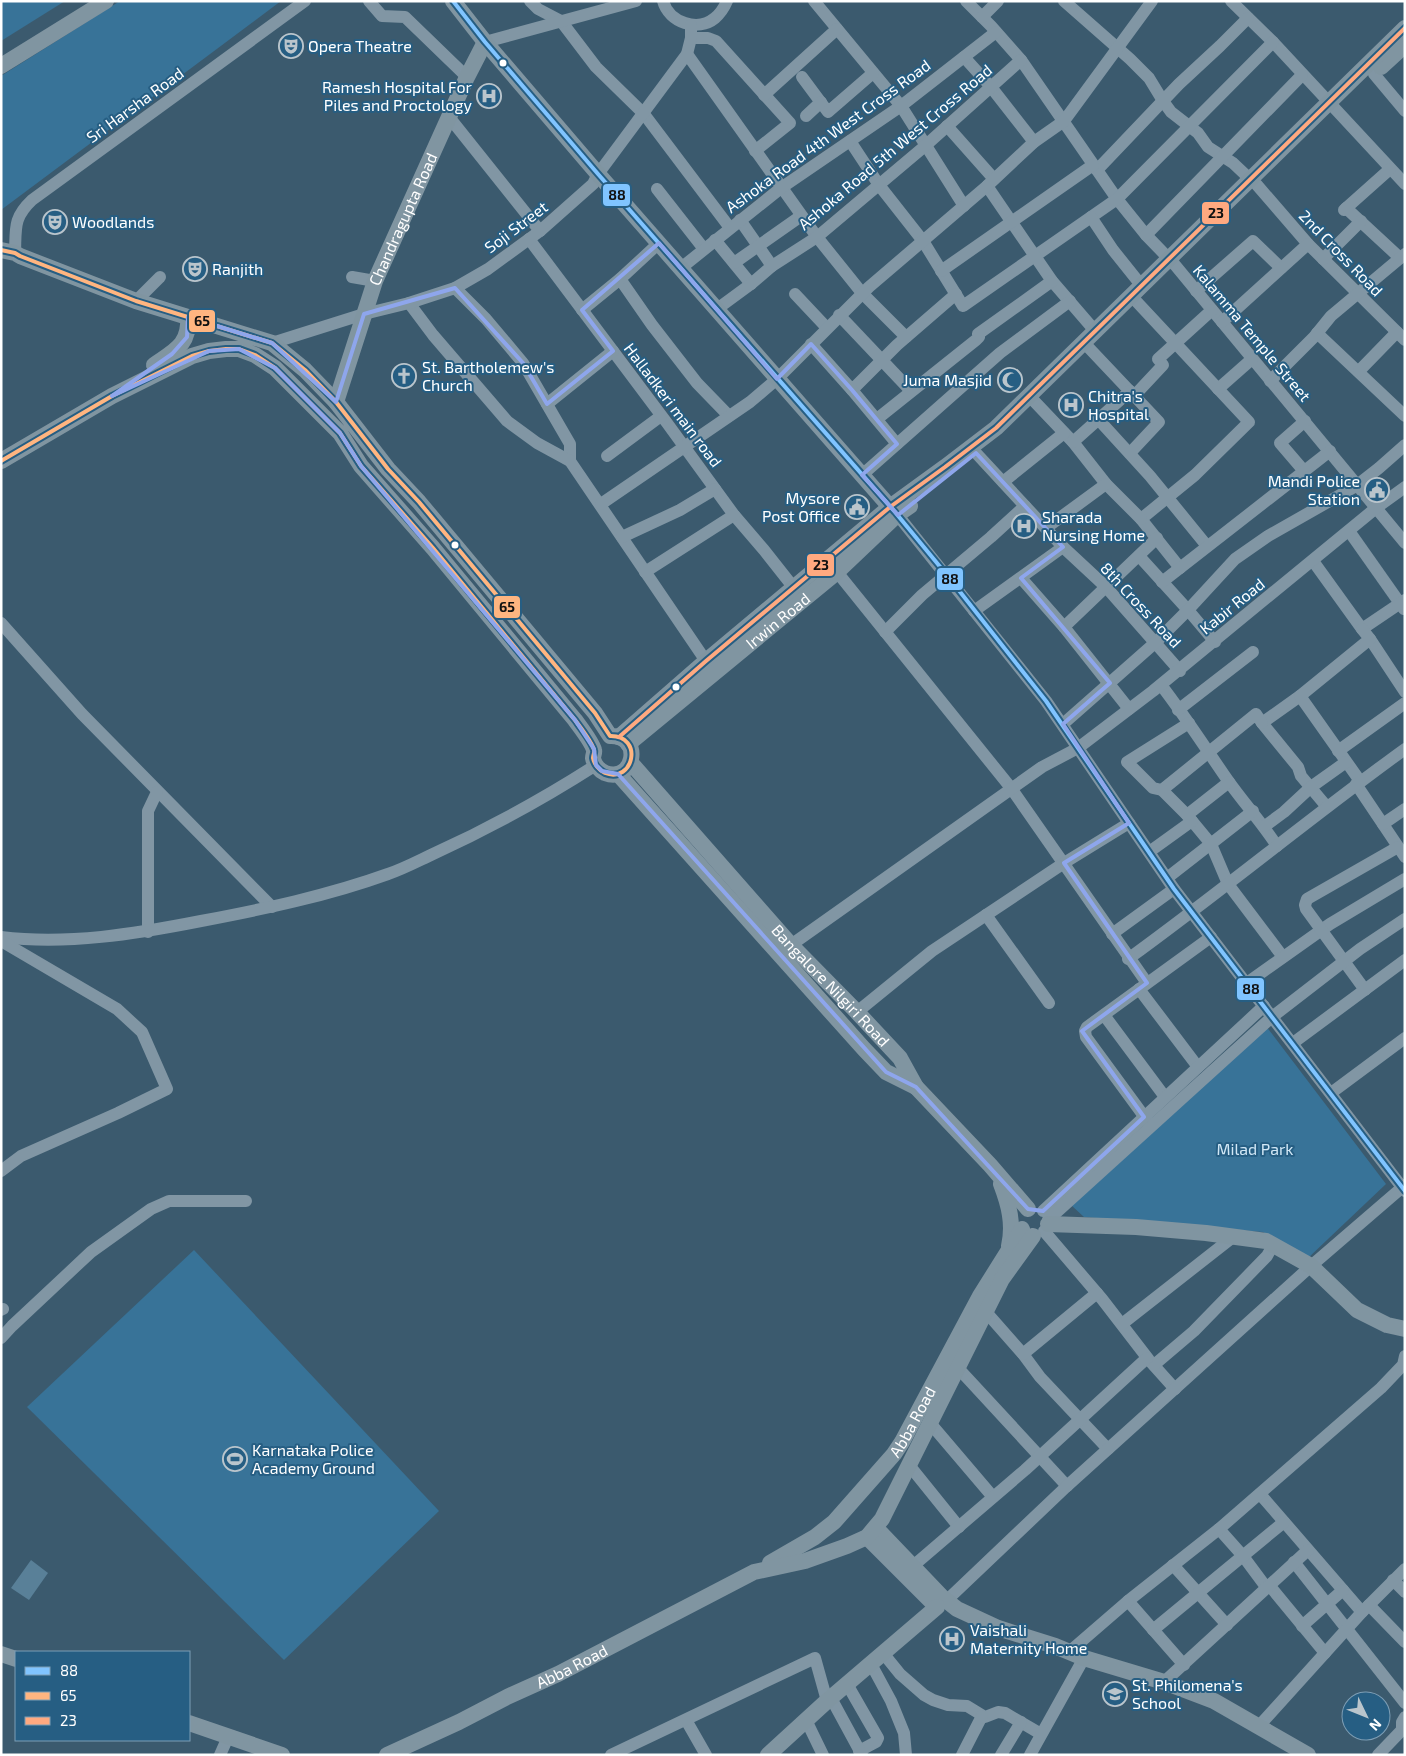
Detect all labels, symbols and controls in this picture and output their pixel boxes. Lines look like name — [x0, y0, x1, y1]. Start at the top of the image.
theatre icon: Opera Theatre — [278, 33, 304, 59]
place label: Opera Theatre — [308, 36, 412, 55]
street label: Ashoka Road 4th West Cross Road — [722, 55, 934, 216]
unlabelled marker — [498, 58, 508, 68]
street label: Ashoka Road 5th West Cross Road — [794, 60, 995, 233]
street label: Sri Harsha Road — [82, 63, 187, 146]
place label: Ramesh Hospital For Piles and Proctology — [322, 77, 473, 114]
hospital icon: Ramesh Hospital For Piles and Proctology — [476, 83, 502, 109]
street label: Chandragupta Road — [364, 150, 441, 288]
line badge: 88 — [602, 183, 631, 207]
text: 88 — [608, 186, 626, 203]
street label: Soji Street — [480, 197, 552, 257]
line badge: 23 — [1201, 201, 1230, 225]
text: 23 — [1208, 204, 1224, 221]
street label: 2nd Cross Road — [1296, 206, 1387, 300]
theatre icon: Woodlands — [42, 209, 68, 235]
place label: Woodlands — [72, 212, 154, 231]
theatre icon: Ranjith — [182, 256, 208, 282]
place label: Ranjith — [212, 259, 263, 279]
street label: Kalamma Temple Street — [1190, 260, 1315, 405]
line badge: 65 — [188, 309, 216, 333]
text: 65 — [194, 312, 210, 329]
street label: Halladkeri main road — [621, 339, 726, 470]
place label: St. Bartholemew's Church — [422, 357, 554, 394]
church icon: St. Bartholemew's Church — [391, 363, 417, 389]
mosque icon: Juma Masjid — [997, 367, 1023, 393]
place label: Juma Masjid — [903, 370, 992, 390]
place label: Chitra's Hospital — [1088, 386, 1149, 423]
hospital icon: Chitra's Hospital — [1058, 392, 1084, 418]
place label: Mandi Police Station — [1268, 471, 1360, 508]
public building icon: Mandi Police Station — [1364, 477, 1390, 503]
place label: Mysore Post Office — [762, 488, 840, 525]
public building icon: Mysore Post Office — [844, 494, 870, 520]
place label: Sharada Nursing Home — [1042, 507, 1145, 544]
hospital icon: Sharada Nursing Home — [1011, 513, 1037, 539]
unlabelled marker — [450, 540, 460, 550]
line badge: 23 — [806, 553, 835, 577]
text: 23 — [813, 556, 829, 573]
street label: 8th Cross Road — [1097, 558, 1186, 651]
line badge: 88 — [936, 567, 964, 591]
text: 88 — [941, 570, 959, 587]
street label: Kabir Road — [1195, 574, 1268, 637]
street label: Irwin Road — [742, 588, 813, 652]
line badge: 65 — [493, 595, 521, 619]
text: 65 — [499, 598, 515, 615]
unlabelled marker — [671, 682, 681, 692]
street label: Bangalore Nilgiri Road — [768, 920, 894, 1050]
line badge: 88 — [1236, 977, 1265, 1001]
text: 88 — [1242, 980, 1260, 997]
park label: Milad Park — [1217, 1139, 1294, 1158]
street label: Abba Road — [885, 1383, 939, 1460]
place label: Karnataka Police Academy Ground — [252, 1440, 375, 1477]
sports icon: Karnataka Police Academy Ground — [222, 1446, 248, 1472]
place label: Vaishali Maternity Home — [970, 1620, 1087, 1657]
hospital icon: Vaishali Maternity Home — [939, 1626, 965, 1652]
street label: Abba Road — [533, 1640, 610, 1692]
legend — [15, 1651, 190, 1741]
text: 88 — [60, 1661, 78, 1679]
place label: St. Philomena's School — [1132, 1675, 1243, 1712]
school or university icon: St. Philomena's School — [1102, 1681, 1128, 1707]
text: 65 — [60, 1686, 77, 1704]
north arrow — [1341, 1691, 1391, 1741]
text: 23 — [60, 1711, 77, 1729]
text: N — [1366, 1716, 1386, 1735]

